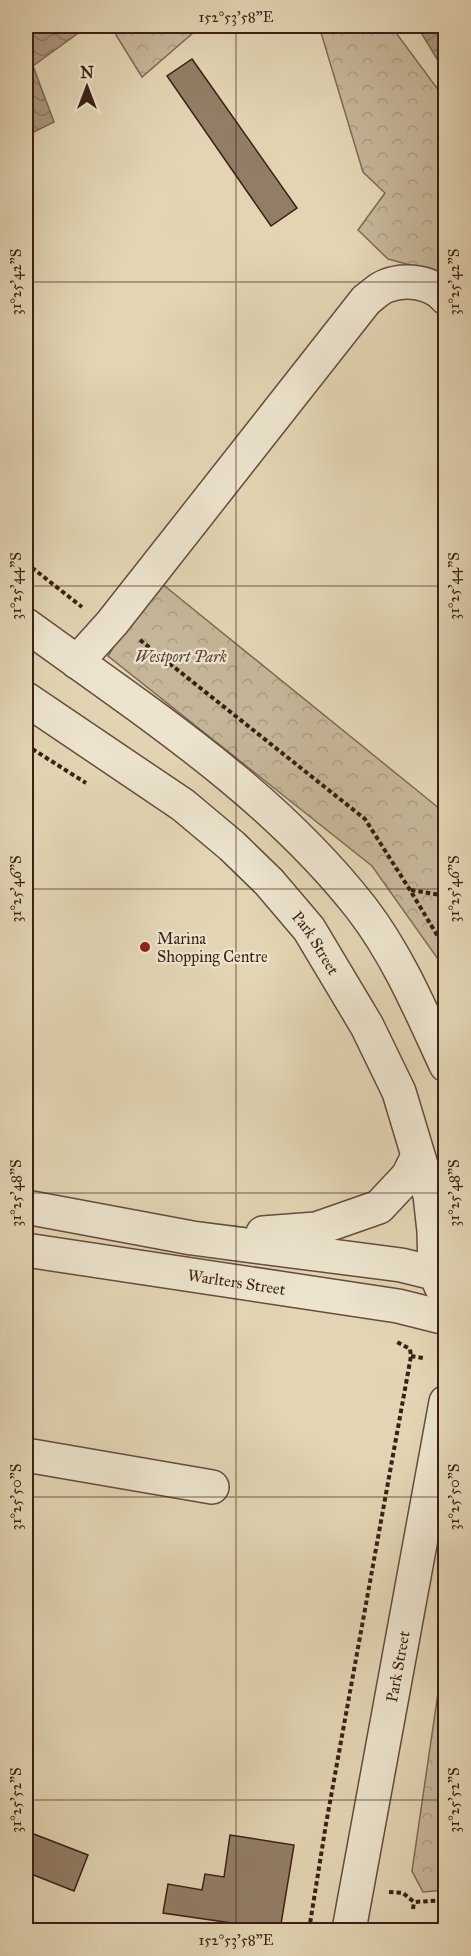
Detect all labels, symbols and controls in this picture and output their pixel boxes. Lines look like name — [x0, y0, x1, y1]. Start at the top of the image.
text: 152°53'58"E — [199, 8, 274, 26]
north arrow — [57, 57, 117, 117]
text: N — [80, 63, 94, 82]
text: 31°25'42"S — [7, 249, 25, 315]
text: 31°25'42"S — [445, 249, 463, 315]
text: 31°25'44"S — [7, 552, 25, 620]
text: 31°25'44"S — [445, 552, 463, 620]
park label: Westport Park — [135, 647, 227, 667]
text: 31°25'46"S — [7, 855, 25, 923]
text: 31°25'46"S — [445, 855, 463, 923]
street label: Park Street — [288, 907, 344, 978]
place label: Marina Shopping Centre — [157, 929, 268, 967]
marker: Marina Shopping Centre — [138, 940, 152, 954]
text: 31°25'48"S — [7, 1159, 25, 1227]
text: 31°25'48"S — [445, 1159, 463, 1227]
street label: Warlters Street — [186, 1265, 287, 1299]
text: 31°25'50"S — [7, 1464, 25, 1530]
text: 31°25'50"S — [445, 1464, 463, 1530]
street label: Park Street — [382, 1629, 413, 1704]
text: 31°25'52"S — [7, 1767, 25, 1833]
text: 31°25'52"S — [445, 1767, 463, 1833]
text: 152°53'58"E — [199, 1931, 274, 1949]

